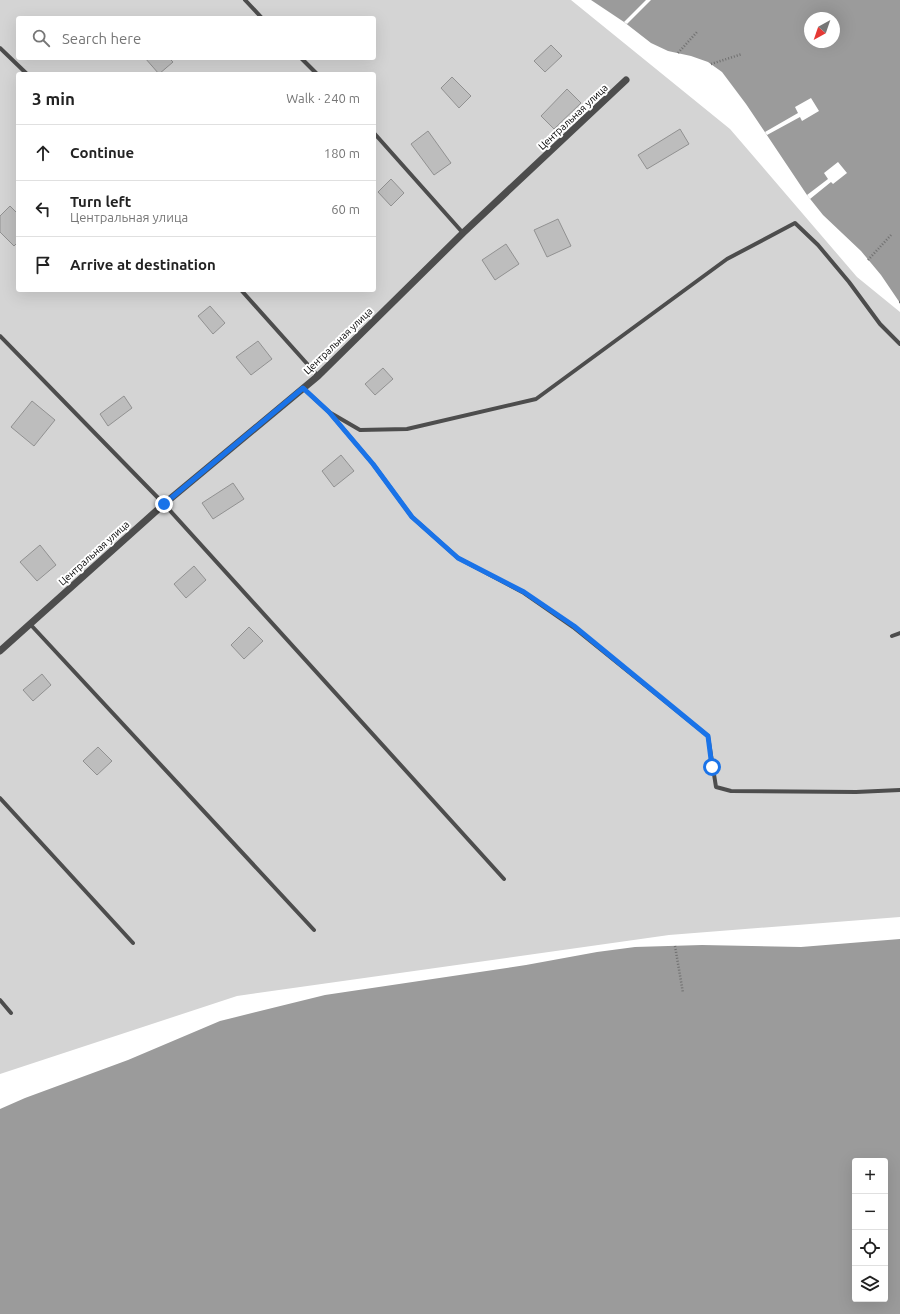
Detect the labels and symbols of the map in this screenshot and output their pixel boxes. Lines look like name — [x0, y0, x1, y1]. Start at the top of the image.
north arrow — [804, 12, 840, 48]
street label: Центральная улица — [536, 82, 610, 152]
street label: Центральная улица — [301, 305, 375, 377]
route end — [155, 495, 173, 513]
street label: Центральная улица — [57, 519, 131, 587]
route start — [703, 758, 721, 776]

